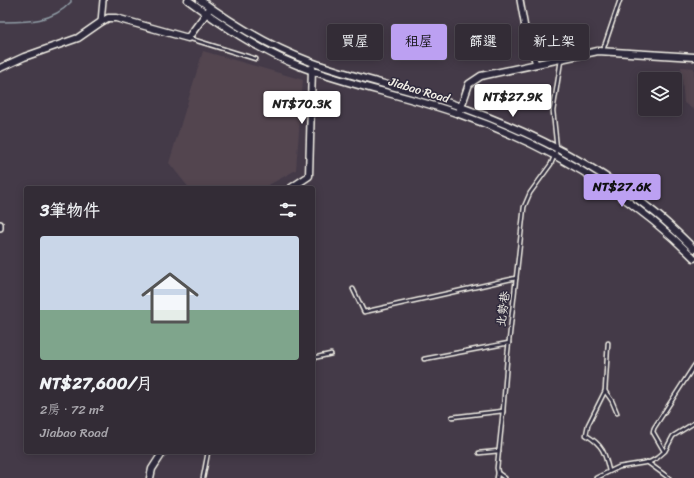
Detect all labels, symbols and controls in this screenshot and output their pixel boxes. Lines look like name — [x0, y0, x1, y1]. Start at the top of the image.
chip: 買屋 — [327, 24, 383, 60]
chip: 租屋 — [391, 24, 447, 60]
chip: 篩選 — [455, 24, 511, 60]
chip: 新上架 — [519, 24, 589, 60]
street label: Jiabao Road — [385, 70, 454, 110]
map controls — [638, 72, 682, 116]
button: layers — [638, 72, 682, 116]
pin: NT$27.9K — [472, 84, 554, 118]
text: NT$27.9K — [483, 85, 543, 108]
pin: NT$70.3K — [261, 91, 343, 125]
text: NT$70.3K — [272, 92, 332, 115]
pin: NT$27.6K — [581, 174, 663, 208]
text: NT$27.6K — [593, 175, 651, 198]
text: 3筆物件 — [40, 195, 100, 225]
icon: filters — [277, 199, 299, 221]
icon: home — [134, 262, 206, 334]
street label: 北勢巷 — [490, 290, 516, 328]
text: NT$27,600/月 — [40, 368, 153, 398]
text: 2房 · 72 m² — [40, 398, 104, 421]
text: Jiabao Road — [40, 421, 108, 444]

